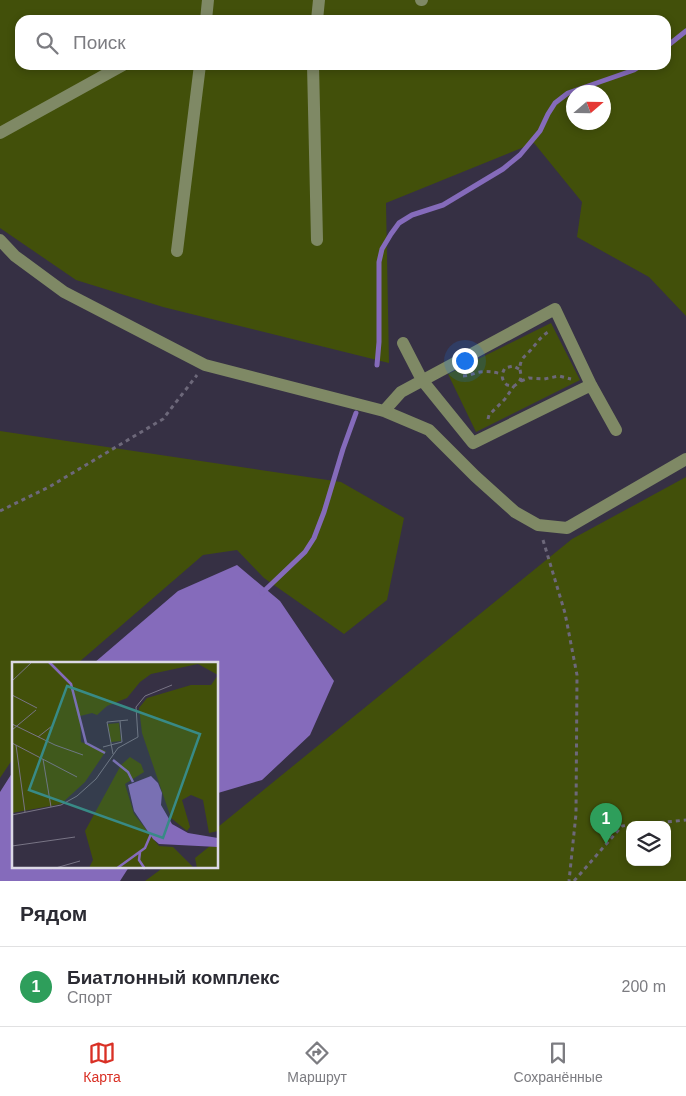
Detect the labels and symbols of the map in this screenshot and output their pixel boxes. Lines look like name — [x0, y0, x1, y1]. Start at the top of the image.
north arrow — [566, 85, 611, 130]
your location — [452, 348, 478, 374]
inset map — [12, 662, 219, 868]
pin: 1 — [590, 803, 622, 844]

